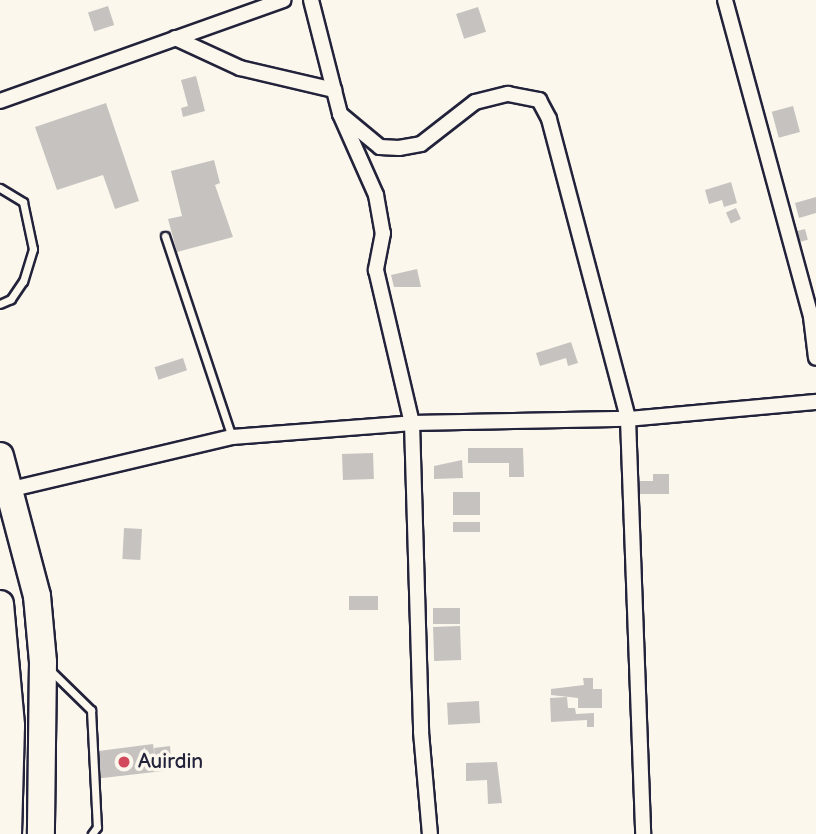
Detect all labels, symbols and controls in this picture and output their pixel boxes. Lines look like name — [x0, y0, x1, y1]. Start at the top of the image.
place label: Auirdin — [138, 749, 203, 775]
marker: Auirdin — [116, 754, 132, 770]

